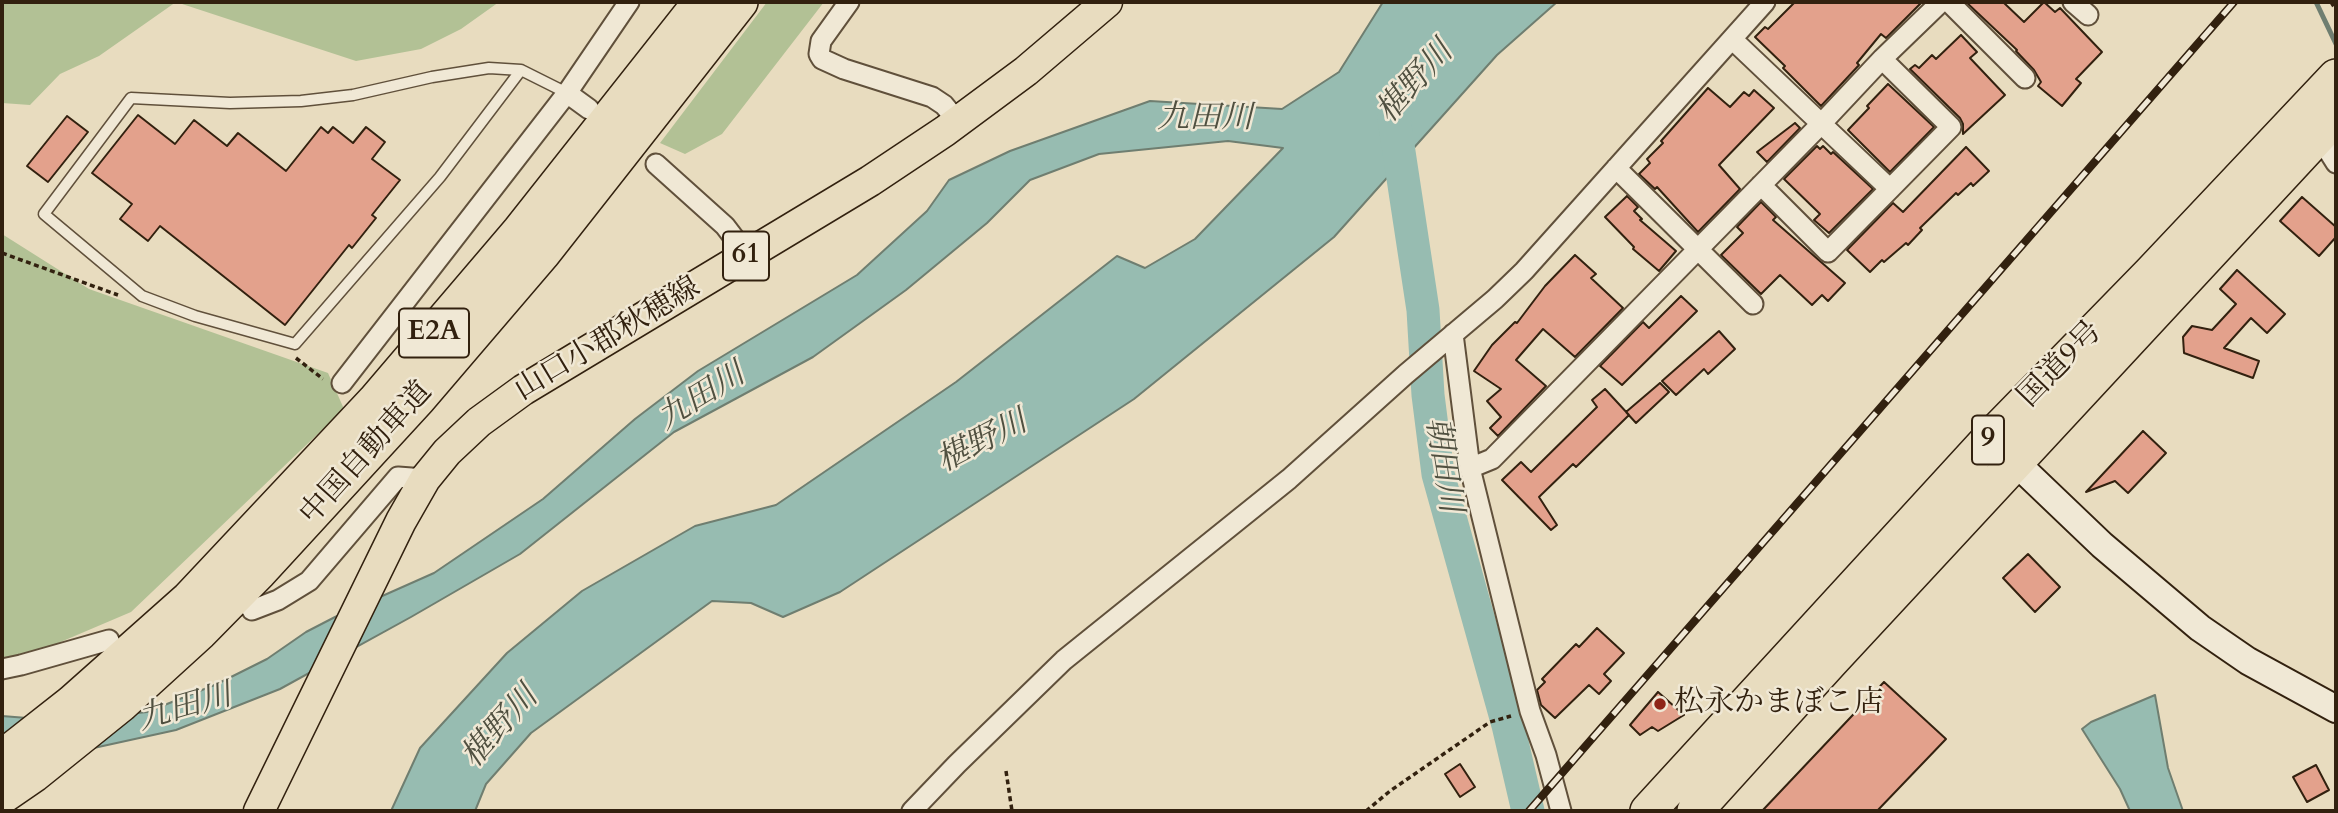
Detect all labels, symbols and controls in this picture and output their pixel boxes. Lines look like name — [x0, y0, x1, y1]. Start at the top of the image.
water label: 椹野川 — [1370, 34, 1462, 132]
water label: 九田川 — [1157, 101, 1253, 139]
road number: 61 — [723, 232, 769, 280]
street label: 山口小郡秋穂線 — [509, 270, 707, 410]
road number: E2A — [399, 308, 469, 358]
street label: 国道9号 — [2011, 315, 2111, 415]
water label: 九田川 — [651, 356, 753, 440]
street label: 中国自動車道 — [293, 375, 441, 533]
water label: 椹野川 — [932, 404, 1034, 482]
water label: 朝田川 — [1416, 415, 1468, 515]
road number: 9 — [1972, 416, 2004, 464]
water label: 九田川 — [134, 677, 236, 741]
water label: 椹野川 — [455, 679, 547, 777]
place label: 松永かまぼこ店 — [1674, 686, 1884, 722]
marker: 松永かまぼこ店 — [1652, 696, 1668, 712]

